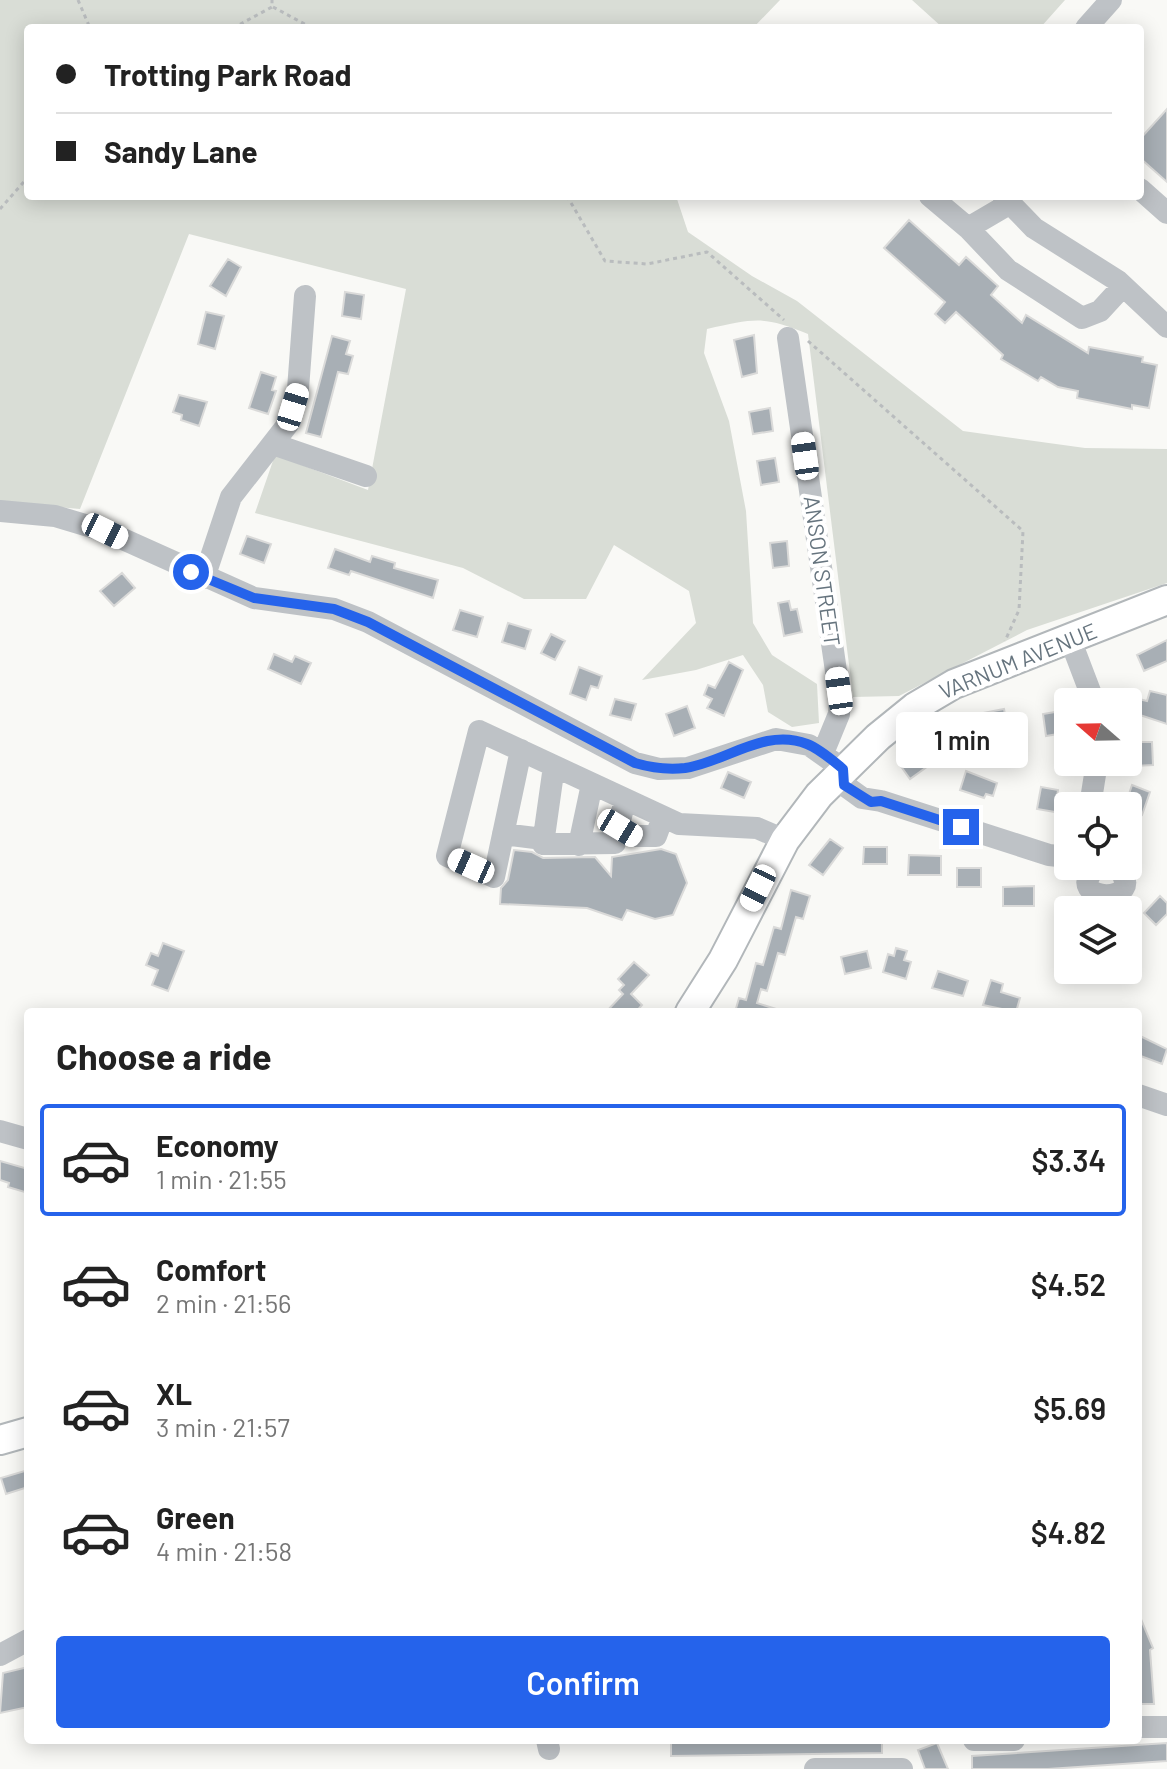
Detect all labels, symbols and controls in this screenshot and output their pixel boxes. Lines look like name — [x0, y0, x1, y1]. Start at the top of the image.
text: Trotting Park Road — [104, 56, 352, 92]
text: Sandy Lane — [104, 133, 258, 169]
car — [275, 381, 311, 433]
car — [790, 431, 820, 481]
street label: ANSON STREET — [800, 494, 846, 648]
car — [78, 510, 132, 552]
route start — [173, 554, 209, 590]
street label: VARNUM AVENUE — [935, 617, 1100, 704]
car — [824, 666, 854, 716]
north arrow — [1054, 688, 1142, 776]
map controls — [1054, 688, 1142, 984]
callout: 1 min — [895, 711, 1027, 767]
text: 1 min — [934, 724, 990, 755]
button: locate — [1054, 792, 1142, 880]
car — [593, 805, 647, 851]
route end — [943, 809, 979, 845]
car — [444, 845, 498, 887]
car — [737, 861, 779, 915]
button: layers — [1054, 896, 1142, 984]
text: Choose a ride — [56, 1034, 272, 1077]
icon: car — [60, 1124, 132, 1196]
text: Economy — [156, 1127, 279, 1163]
text: $3.34 — [1031, 1142, 1106, 1178]
text: 1 min · 21:55 — [156, 1163, 287, 1194]
icon: car — [60, 1248, 132, 1320]
text: Comfort — [156, 1251, 266, 1287]
text: $4.52 — [1031, 1266, 1106, 1302]
text: 2 min · 21:56 — [156, 1287, 291, 1318]
icon: car — [60, 1372, 132, 1444]
text: XL — [156, 1375, 192, 1411]
text: $5.69 — [1033, 1390, 1106, 1426]
text: 3 min · 21:57 — [156, 1411, 290, 1442]
icon: car — [60, 1496, 132, 1568]
text: Green — [156, 1499, 235, 1535]
text: $4.82 — [1031, 1514, 1106, 1550]
text: 4 min · 21:58 — [156, 1535, 292, 1566]
button: Confirm — [56, 1636, 1110, 1728]

